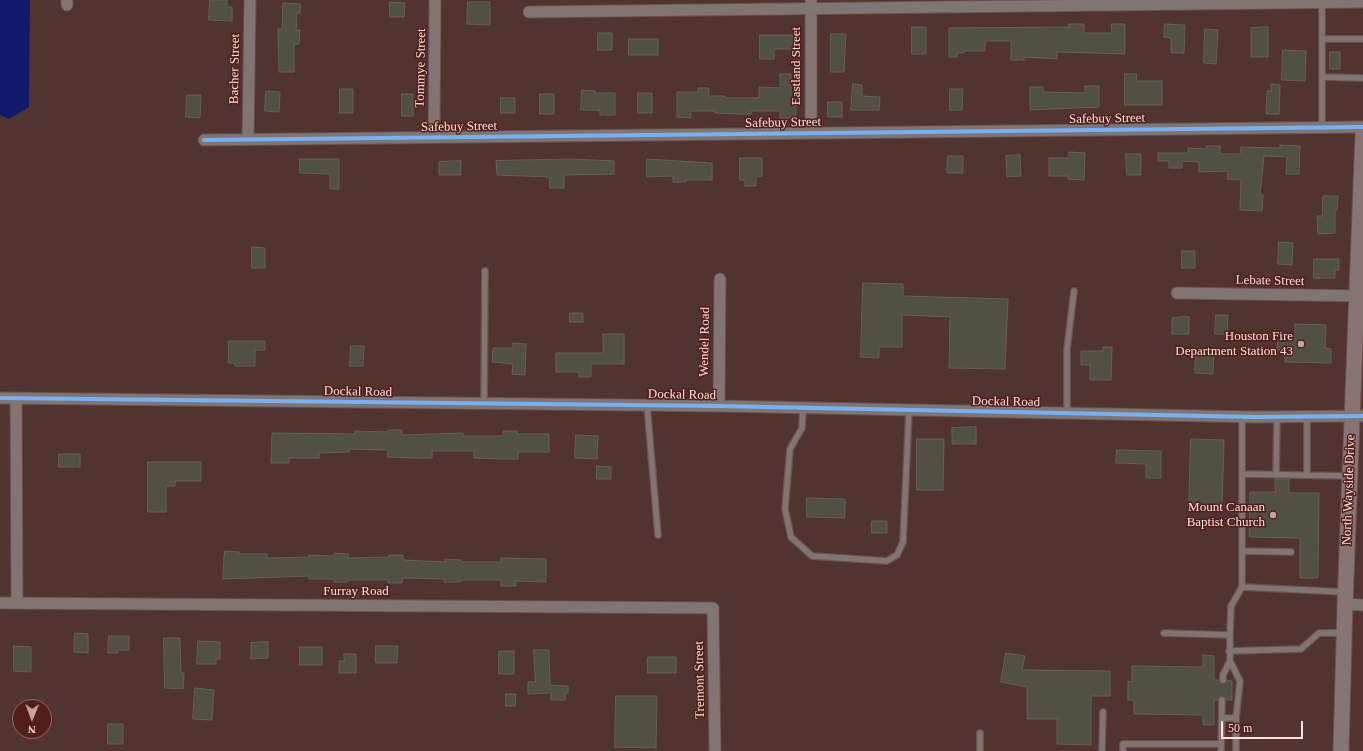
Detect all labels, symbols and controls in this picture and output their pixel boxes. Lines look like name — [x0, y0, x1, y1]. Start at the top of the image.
street label: Eastland Street — [789, 27, 805, 105]
street label: Tommye Street — [413, 28, 429, 108]
street label: Bacher Street — [227, 34, 243, 104]
street label: Safebuy Street — [1069, 111, 1145, 127]
street label: Safebuy Street — [745, 115, 821, 131]
street label: Safebuy Street — [421, 119, 497, 135]
street label: Lebate Street — [1235, 273, 1305, 289]
street label: Wendel Road — [697, 307, 713, 377]
place label: Houston Fire Department Station 43 — [1175, 329, 1293, 360]
marker: Houston Fire Department Station 43 — [1296, 339, 1306, 349]
street label: Dockal Road — [324, 384, 392, 400]
street label: Dockal Road — [648, 387, 716, 403]
street label: Dockal Road — [972, 394, 1040, 410]
street label: North Wayside Drive — [1339, 434, 1359, 546]
place label: Mount Canaan Baptist Church — [1187, 500, 1265, 531]
marker: Mount Canaan Baptist Church — [1268, 510, 1278, 520]
street label: Furray Road — [323, 584, 389, 600]
street label: Tremont Street — [692, 641, 708, 719]
north arrow — [12, 699, 52, 739]
scale bar — [1223, 713, 1305, 739]
text: 50 m — [1228, 721, 1252, 735]
text: N — [28, 724, 36, 736]

